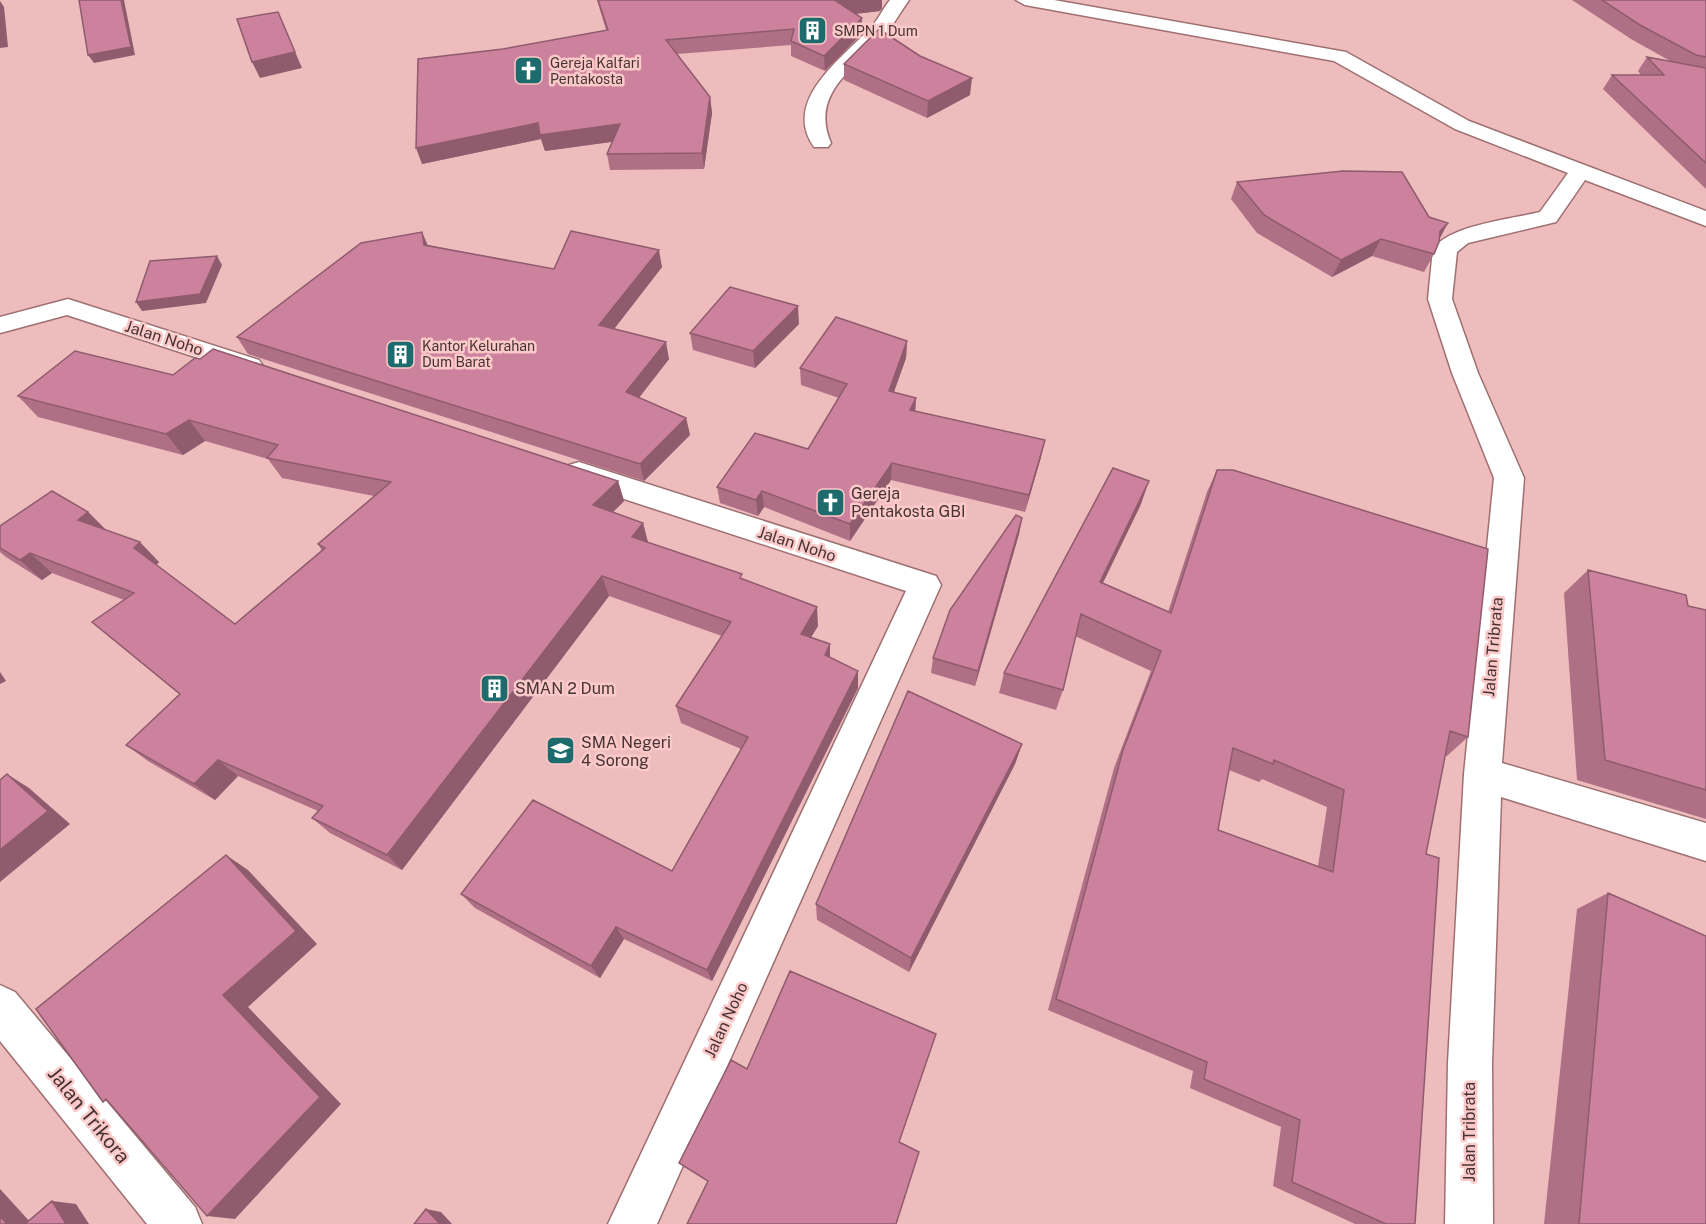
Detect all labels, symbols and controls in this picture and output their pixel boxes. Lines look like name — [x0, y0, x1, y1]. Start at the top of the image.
building icon: SMPN 1 Dum — [797, 15, 829, 47]
place label: SMPN 1 Dum — [834, 23, 918, 39]
church icon: Gereja Kalfari Pentakosta — [513, 55, 545, 87]
place label: Gereja Kalfari Pentakosta — [550, 55, 640, 87]
street label: Jalan Noho — [123, 316, 205, 360]
building icon: Kantor Kelurahan Dum Barat — [385, 338, 417, 370]
place label: Kantor Kelurahan Dum Barat — [422, 338, 535, 370]
place label: Gereja Pentakosta GBI — [851, 484, 966, 521]
church icon: Gereja Pentakosta GBI — [814, 486, 846, 518]
street label: Jalan Noho — [756, 522, 838, 566]
street label: Jalan Tribrata — [1479, 596, 1507, 698]
building icon: SMAN 2 Dum — [478, 672, 510, 704]
place label: SMAN 2 Dum — [515, 679, 615, 698]
place label: SMA Negeri 4 Sorong — [581, 733, 671, 770]
school or university icon: SMA Negeri 4 Sorong — [544, 735, 576, 767]
street label: Jalan Noho — [700, 979, 752, 1061]
street label: Jalan Trikora — [43, 1062, 135, 1168]
street label: Jalan Tribrata — [1460, 1082, 1479, 1182]

